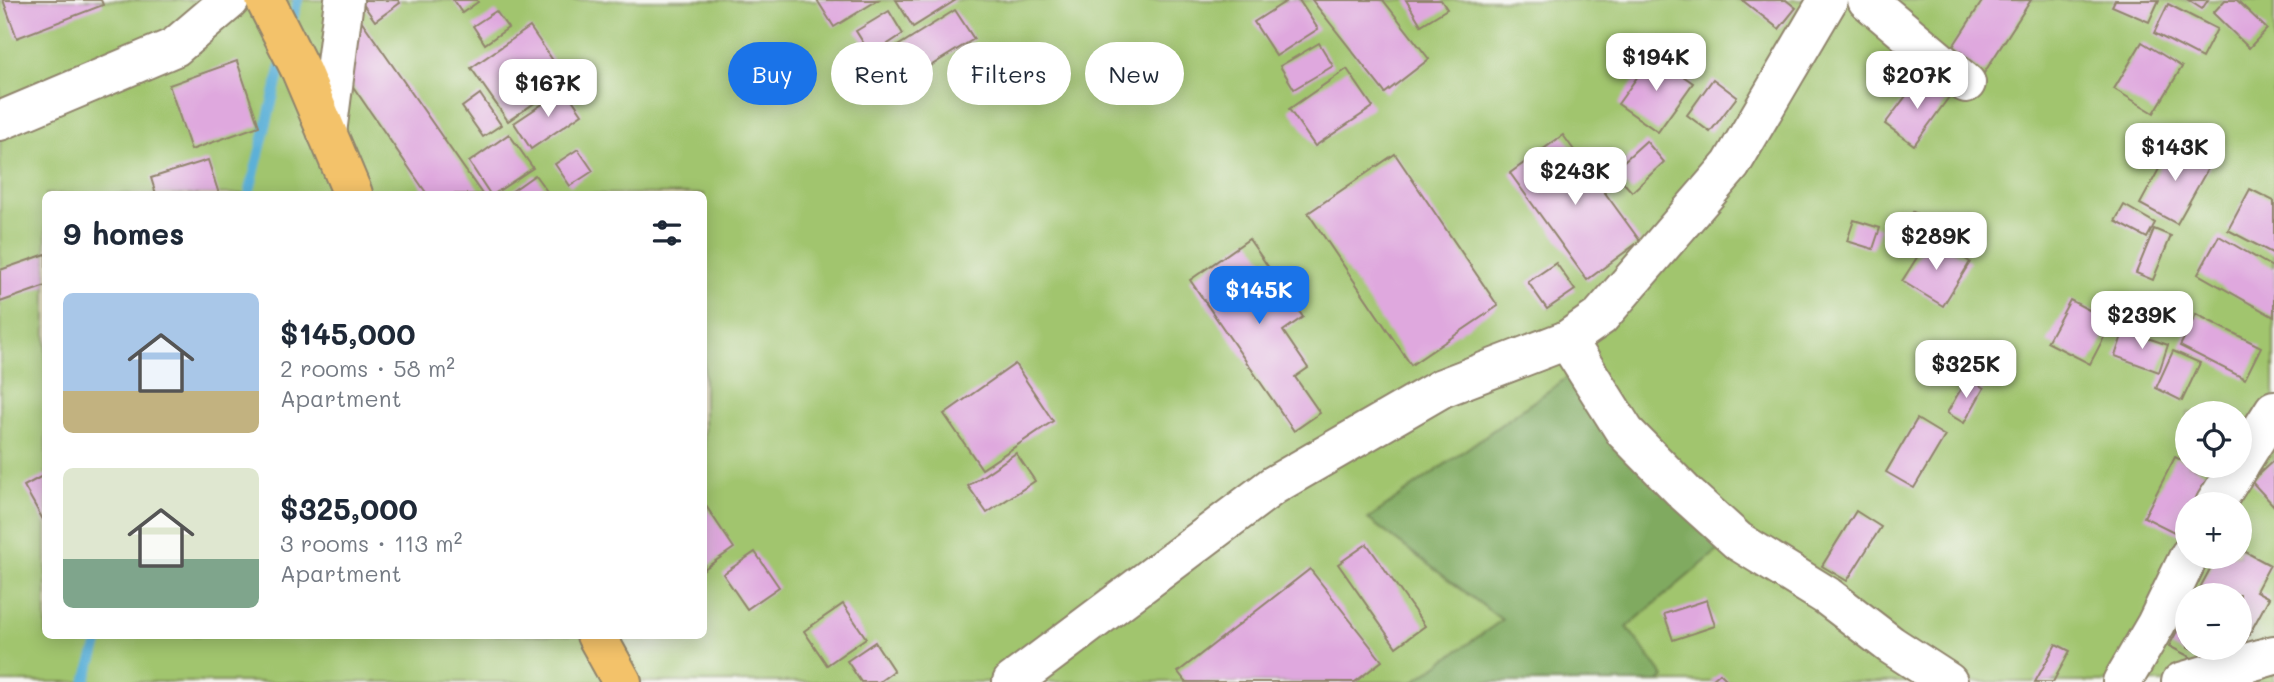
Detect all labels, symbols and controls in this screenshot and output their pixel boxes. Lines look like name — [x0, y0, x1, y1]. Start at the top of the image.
pin: $194K — [1607, 34, 1705, 93]
text: $194K — [1622, 41, 1690, 71]
chip: Buy — [728, 42, 817, 105]
chip: Rent — [831, 42, 933, 105]
chip: Filters — [947, 42, 1071, 105]
chip: New — [1085, 42, 1184, 105]
pin: $207K — [1868, 52, 1966, 111]
text: $207K — [1882, 59, 1952, 89]
pin: $167K — [499, 60, 597, 119]
text: $167K — [515, 67, 581, 97]
pin: $143K — [2126, 124, 2224, 183]
text: $143K — [2141, 131, 2209, 161]
pin: $243K — [1526, 148, 1624, 207]
text: $243K — [1540, 155, 1610, 185]
pin: $289K — [1887, 212, 1985, 272]
text: 9 homes — [63, 213, 184, 253]
icon: filters — [648, 214, 686, 252]
text: $289K — [1901, 220, 1971, 250]
pin: $145K — [1210, 266, 1308, 326]
text: $145K — [1225, 274, 1293, 304]
pin: $239K — [2093, 292, 2191, 351]
text: $239K — [2107, 299, 2177, 329]
text: $145,000 — [280, 313, 415, 353]
icon: home — [119, 321, 203, 405]
pin: $325K — [1917, 340, 2015, 400]
text: $325K — [1931, 348, 2001, 378]
text: 2 rooms · 58 m² — [280, 353, 455, 383]
text: Apartment — [280, 383, 402, 413]
map controls — [2175, 401, 2252, 660]
button: locate — [2175, 401, 2252, 478]
text: $325,000 — [280, 488, 418, 528]
button: + — [2175, 492, 2252, 569]
icon: home — [119, 496, 203, 580]
text: 3 rooms · 113 m² — [280, 528, 462, 558]
text: Apartment — [280, 558, 402, 588]
button: − — [2175, 583, 2252, 660]

